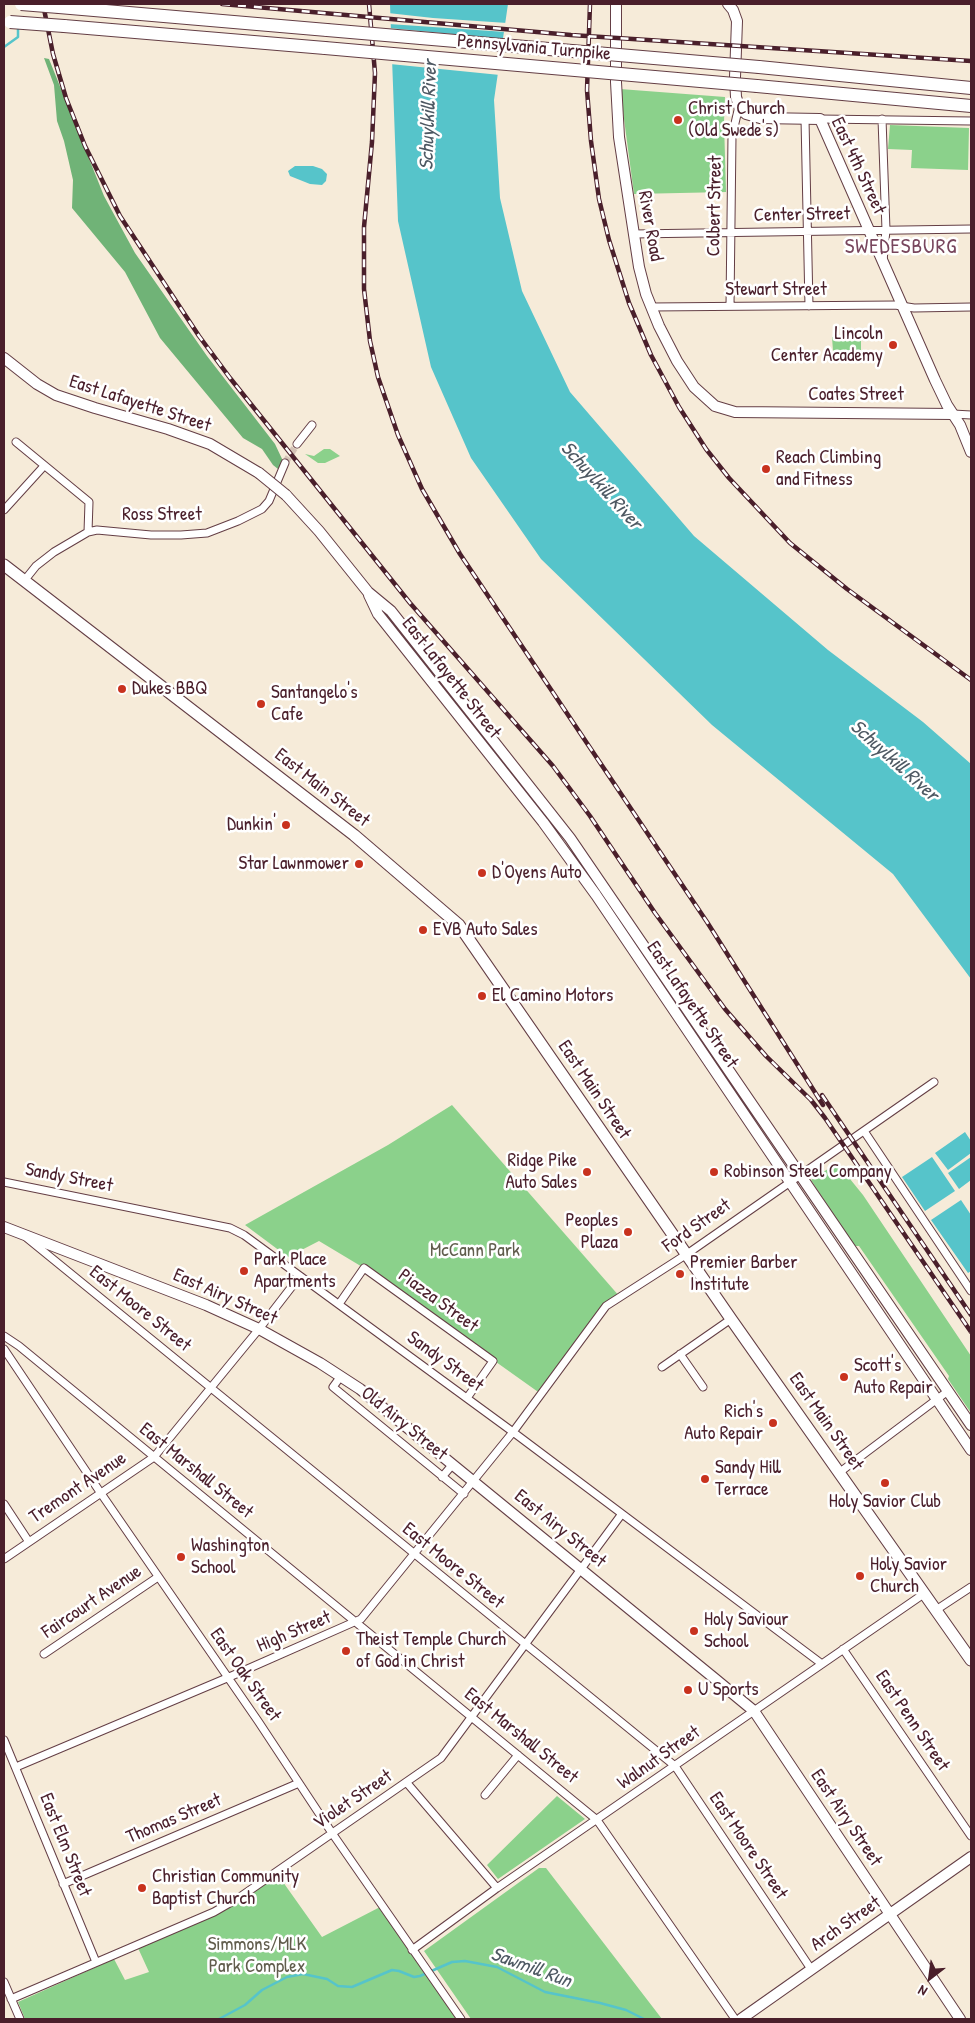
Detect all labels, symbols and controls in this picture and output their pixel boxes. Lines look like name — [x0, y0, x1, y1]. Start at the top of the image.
street label: Pennsylvania Turnpike — [456, 30, 612, 66]
water label: Schuylkill River — [415, 59, 443, 171]
place label: Christ Church (Old Swede's) — [688, 98, 785, 142]
marker: Christ Church (Old Swede's) — [672, 114, 684, 126]
street label: East 4th Street — [826, 114, 890, 218]
street label: Colbert Street — [703, 155, 727, 257]
street label: River Road — [633, 189, 667, 263]
street label: Center Street — [754, 203, 850, 227]
district label: SWEDESBURG — [843, 234, 959, 260]
street label: Stewart Street — [725, 279, 827, 301]
place label: Lincoln Center Academy — [771, 323, 883, 367]
marker: Lincoln Center Academy — [887, 339, 899, 351]
street label: East Lafayette Street — [66, 370, 214, 438]
street label: Coates Street — [808, 384, 904, 406]
water label: Schuylkill River — [555, 437, 647, 535]
place label: Reach Climbing and Fitness — [776, 447, 881, 491]
marker: Reach Climbing and Fitness — [760, 463, 772, 475]
street label: Ross Street — [122, 504, 202, 526]
street label: East Lafayette Street — [397, 613, 505, 743]
place label: Dukes BBQ — [132, 678, 207, 700]
place label: Santangelo's Cafe — [271, 682, 357, 726]
marker: Dukes BBQ — [116, 683, 128, 695]
marker: Santangelo's Cafe — [255, 698, 267, 710]
water label: Schuylkill River — [845, 715, 943, 807]
street label: East Main Street — [270, 744, 374, 832]
place label: Dunkin' — [227, 814, 276, 836]
marker: Dunkin' — [280, 819, 292, 831]
place label: Star Lawnmower — [238, 853, 349, 875]
marker: Star Lawnmower — [353, 858, 365, 870]
place label: D'Oyens Auto — [492, 862, 582, 884]
marker: D'Oyens Auto — [476, 867, 488, 879]
place label: EVB Auto Sales — [433, 919, 538, 941]
marker: EVB Auto Sales — [417, 924, 429, 936]
street label: East Lafayette Street — [641, 937, 743, 1073]
place label: El Camino Motors — [492, 985, 613, 1007]
marker: El Camino Motors — [476, 990, 488, 1002]
street label: East Main Street — [553, 1036, 635, 1144]
place label: Ridge Pike Auto Sales — [505, 1150, 577, 1194]
street label: Sandy Street — [23, 1158, 115, 1198]
place label: Robinson Steel Company — [724, 1161, 892, 1183]
marker: Ridge Pike Auto Sales — [581, 1166, 593, 1178]
marker: Robinson Steel Company — [708, 1166, 720, 1178]
street label: Ford Street — [658, 1194, 736, 1258]
place label: Peoples Plaza — [566, 1210, 618, 1254]
marker: Peoples Plaza — [622, 1226, 634, 1238]
park label: McCann Park — [430, 1240, 520, 1262]
place label: Park Place Apartments — [254, 1249, 336, 1293]
place label: Premier Barber Institute — [690, 1252, 798, 1296]
street label: East Moore Street — [85, 1261, 195, 1357]
street label: East Airy Street — [169, 1264, 281, 1330]
street label: Piazza Street — [394, 1264, 482, 1338]
marker: Park Place Apartments — [238, 1265, 250, 1277]
marker: Premier Barber Institute — [674, 1268, 686, 1280]
street label: Sandy Street — [402, 1327, 488, 1397]
place label: Scott's Auto Repair — [854, 1355, 933, 1399]
street label: East Main Street — [784, 1369, 868, 1475]
marker: Scott's Auto Repair — [838, 1371, 850, 1383]
street label: Old Airy Street — [356, 1382, 452, 1466]
place label: Rich's Auto Repair — [684, 1401, 763, 1445]
marker: Rich's Auto Repair — [767, 1417, 779, 1429]
street label: East Marshall Street — [135, 1418, 257, 1524]
street label: Tremont Avenue — [25, 1447, 131, 1529]
place label: Sandy Hill Terrace — [715, 1457, 781, 1501]
marker: Sandy Hill Terrace — [699, 1473, 711, 1485]
marker: Holy Savior Club — [879, 1477, 891, 1489]
street label: East Airy Street — [509, 1485, 611, 1573]
place label: Holy Savior Club — [829, 1491, 941, 1513]
street label: East Moore Street — [398, 1518, 508, 1614]
place label: Washington School — [191, 1535, 270, 1579]
marker: Washington School — [175, 1551, 187, 1563]
place label: Holy Savior Church — [870, 1554, 947, 1598]
street label: Faircourt Avenue — [38, 1560, 146, 1644]
marker: Holy Savior Church — [854, 1570, 866, 1582]
street label: High Street — [254, 1606, 334, 1658]
place label: Holy Saviour School — [704, 1609, 789, 1653]
street label: East Oak Street — [205, 1624, 285, 1726]
marker: Holy Saviour School — [688, 1625, 700, 1637]
place label: Theist Temple Church of God in Christ — [356, 1629, 506, 1673]
marker: Theist Temple Church of God in Christ — [340, 1645, 352, 1657]
street label: East Penn Street — [870, 1666, 954, 1776]
place label: U Sports — [698, 1679, 758, 1701]
street label: East Marshall Street — [460, 1683, 582, 1789]
marker: U Sports — [682, 1684, 694, 1696]
street label: Walnut Street — [613, 1721, 705, 1795]
street label: Violet Street — [309, 1765, 397, 1835]
street label: East Airy Street — [805, 1765, 887, 1871]
street label: East Moore Street — [704, 1788, 792, 1904]
street label: Thomas Street — [123, 1789, 225, 1849]
street label: East Elm Street — [34, 1790, 96, 1900]
place label: Christian Community Baptist Church — [152, 1866, 299, 1910]
marker: Christian Community Baptist Church — [136, 1882, 148, 1894]
street label: Arch Street — [806, 1892, 886, 1956]
park label: Simmons/MLK Park Complex — [208, 1934, 306, 1978]
water label: Sawmill Run — [488, 1942, 574, 1994]
north arrow — [905, 1953, 955, 2003]
text: N — [914, 1981, 930, 2002]

